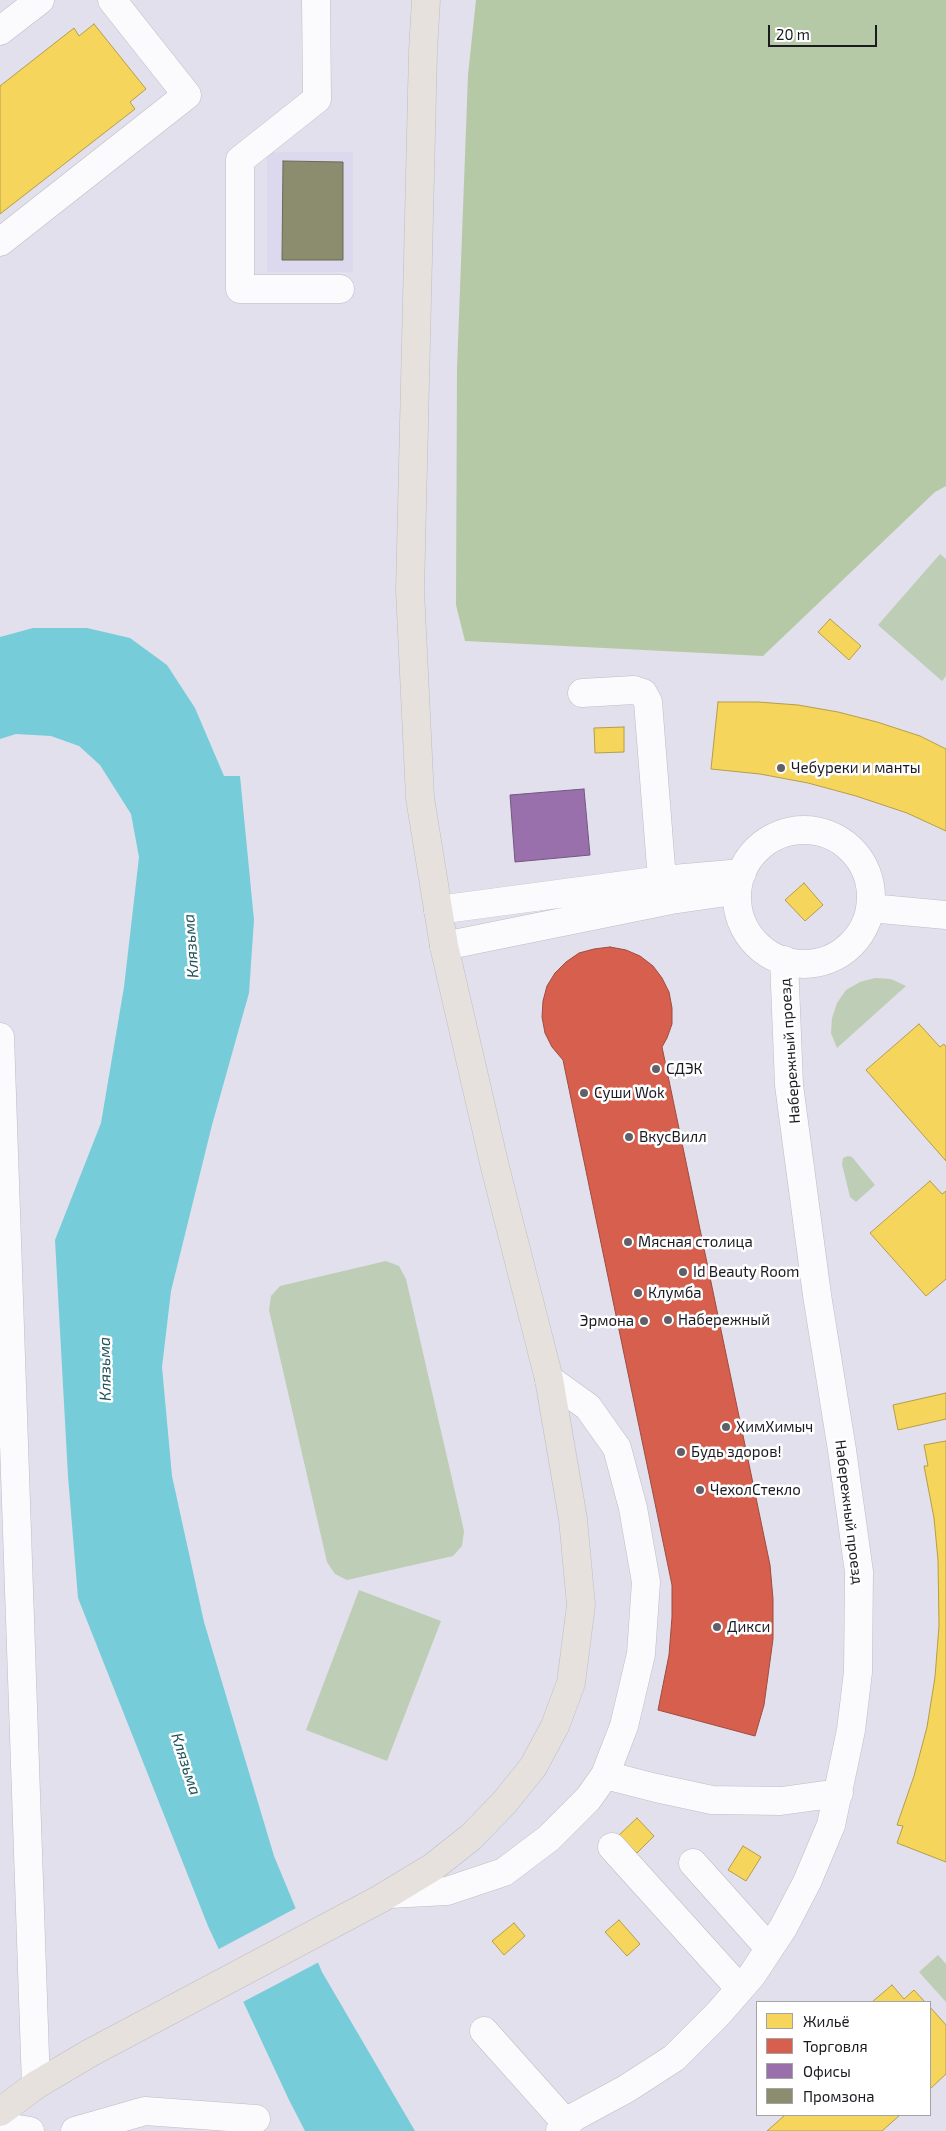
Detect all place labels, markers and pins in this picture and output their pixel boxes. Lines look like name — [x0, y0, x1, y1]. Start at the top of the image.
place label: Чебуреки и манты — [791, 759, 921, 777]
marker: Чебуреки и манты — [775, 762, 787, 774]
place label: СДЭК — [666, 1060, 703, 1078]
marker: СДЭК — [650, 1063, 662, 1075]
place label: Суши Wok — [594, 1084, 665, 1102]
marker: Суши Wok — [578, 1087, 590, 1099]
place label: ВкусВилл — [639, 1128, 707, 1146]
marker: ВкусВилл — [623, 1131, 635, 1143]
place label: Мясная столица — [638, 1233, 753, 1251]
marker: Мясная столица — [622, 1236, 634, 1248]
place label: Id Beauty Room — [693, 1263, 799, 1281]
marker: Id Beauty Room — [677, 1266, 689, 1278]
place label: Клумба — [648, 1284, 702, 1302]
marker: Клумба — [632, 1287, 644, 1299]
place label: Набережный — [678, 1311, 770, 1329]
place label: Эрмона — [580, 1312, 634, 1330]
marker: Набережный — [662, 1314, 674, 1326]
marker: Эрмона — [638, 1315, 650, 1327]
place label: ХимХимыч — [736, 1418, 813, 1436]
marker: ХимХимыч — [720, 1421, 732, 1433]
place label: Будь здоров! — [691, 1443, 782, 1461]
marker: Будь здоров! — [675, 1446, 687, 1458]
place label: ЧехолСтекло — [710, 1481, 801, 1499]
marker: ЧехолСтекло — [694, 1484, 706, 1496]
place label: Дикси — [727, 1618, 770, 1636]
marker: Дикси — [711, 1621, 723, 1633]

